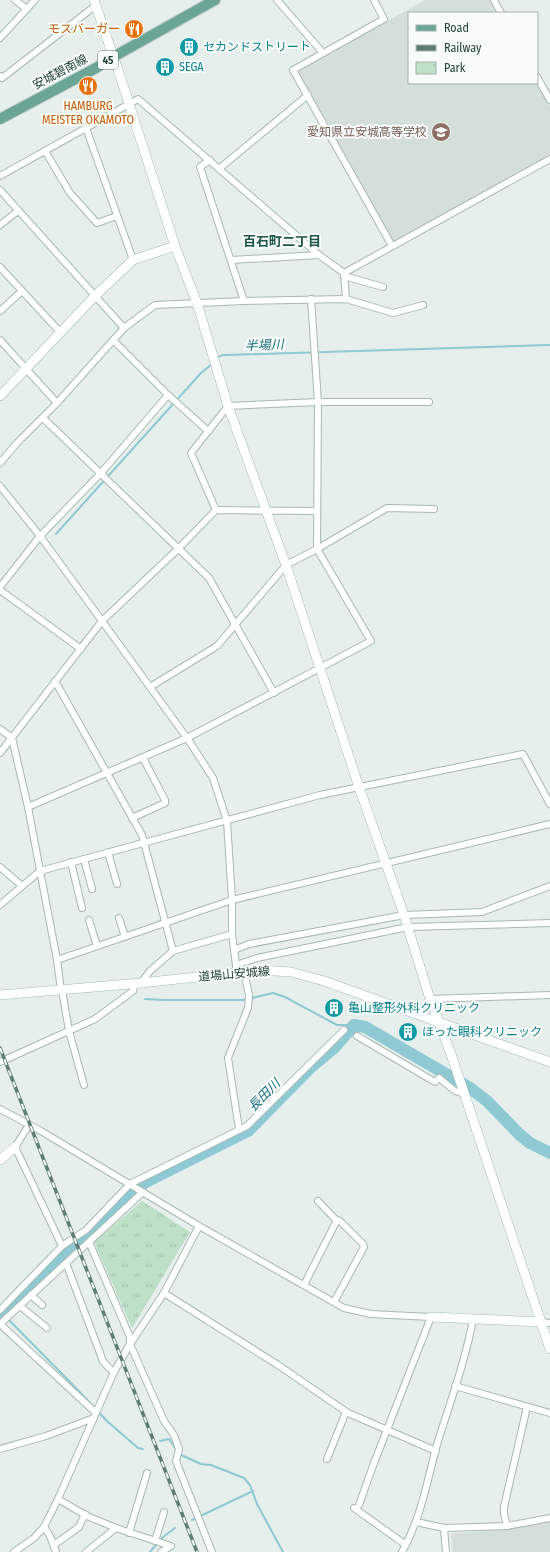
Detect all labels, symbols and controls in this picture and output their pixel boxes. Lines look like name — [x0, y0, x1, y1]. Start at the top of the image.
legend — [408, 12, 538, 84]
restaurant icon: モスバーガー — [123, 18, 145, 40]
text: Road — [444, 21, 469, 35]
place label: モスバーガー — [48, 22, 120, 36]
building icon: セカンドストリート — [178, 36, 200, 58]
place label: セカンドストリート — [203, 40, 311, 54]
text: Railway — [444, 41, 482, 55]
road number: 45 — [98, 51, 118, 69]
street label: 安城碧南線 — [30, 52, 90, 92]
building icon: SEGA — [154, 56, 176, 78]
place label: SEGA — [179, 60, 204, 74]
text: Park — [444, 61, 466, 75]
restaurant icon: HAMBURG MEISTER OKAMOTO — [77, 75, 99, 97]
place label: HAMBURG MEISTER OKAMOTO — [42, 99, 134, 127]
school or university icon: 愛知県立安城高等学校 — [430, 121, 452, 143]
place label: 愛知県立安城高等学校 — [307, 125, 427, 139]
district label: 百石町二丁目 — [243, 234, 321, 249]
water label: 半場川 — [244, 337, 286, 353]
street label: 道場山安城線 — [198, 964, 270, 984]
building icon: 亀山整形外科クリニック — [323, 997, 345, 1019]
place label: 亀山整形外科クリニック — [348, 1001, 480, 1015]
building icon: ほった眼科クリニック — [397, 1021, 419, 1043]
place label: ほった眼科クリニック — [422, 1025, 542, 1039]
water label: 長田川 — [245, 1074, 285, 1114]

